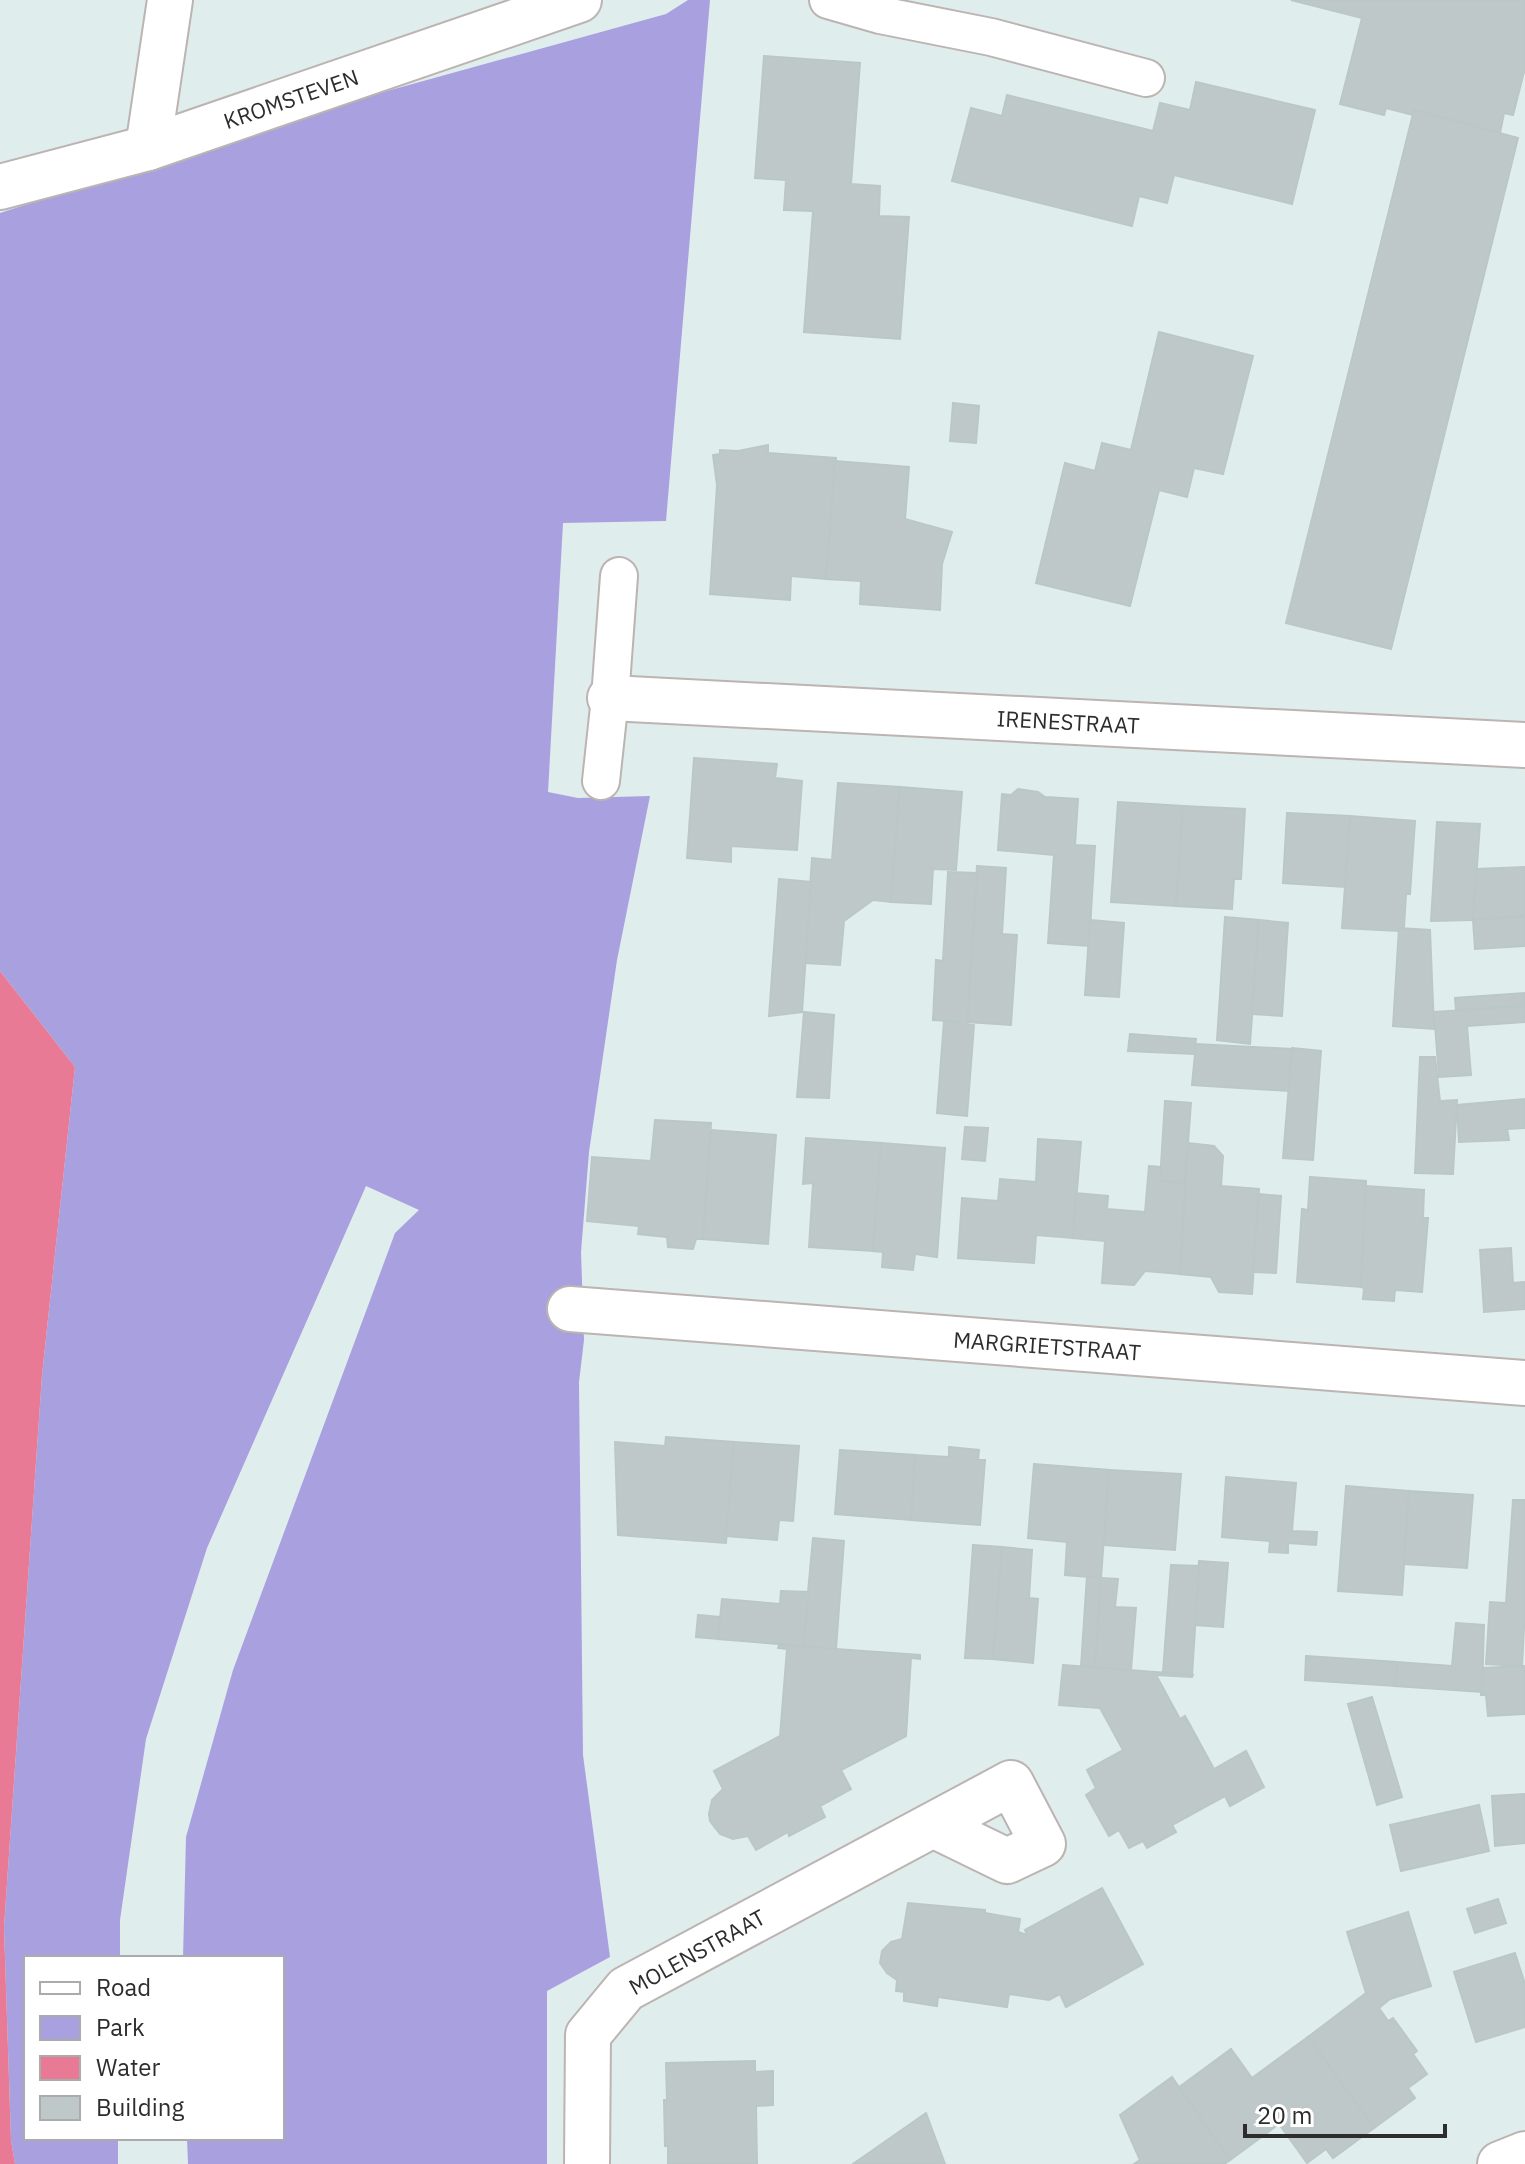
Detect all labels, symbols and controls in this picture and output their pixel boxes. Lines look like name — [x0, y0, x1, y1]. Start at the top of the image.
street label: KROMSTEVEN — [220, 62, 362, 135]
street label: IRENESTRAAT — [996, 703, 1141, 740]
street label: MARGRIETSTRAAT — [952, 1324, 1142, 1367]
street label: MOLENSTRAAT — [623, 1902, 770, 2001]
legend — [24, 1956, 284, 2140]
text: Road — [96, 1971, 151, 2003]
text: Park — [96, 2011, 145, 2043]
text: Water — [96, 2051, 160, 2083]
scale bar — [1245, 2088, 1445, 2138]
text: Building — [96, 2091, 184, 2123]
text: 20 m — [1257, 2099, 1312, 2131]

